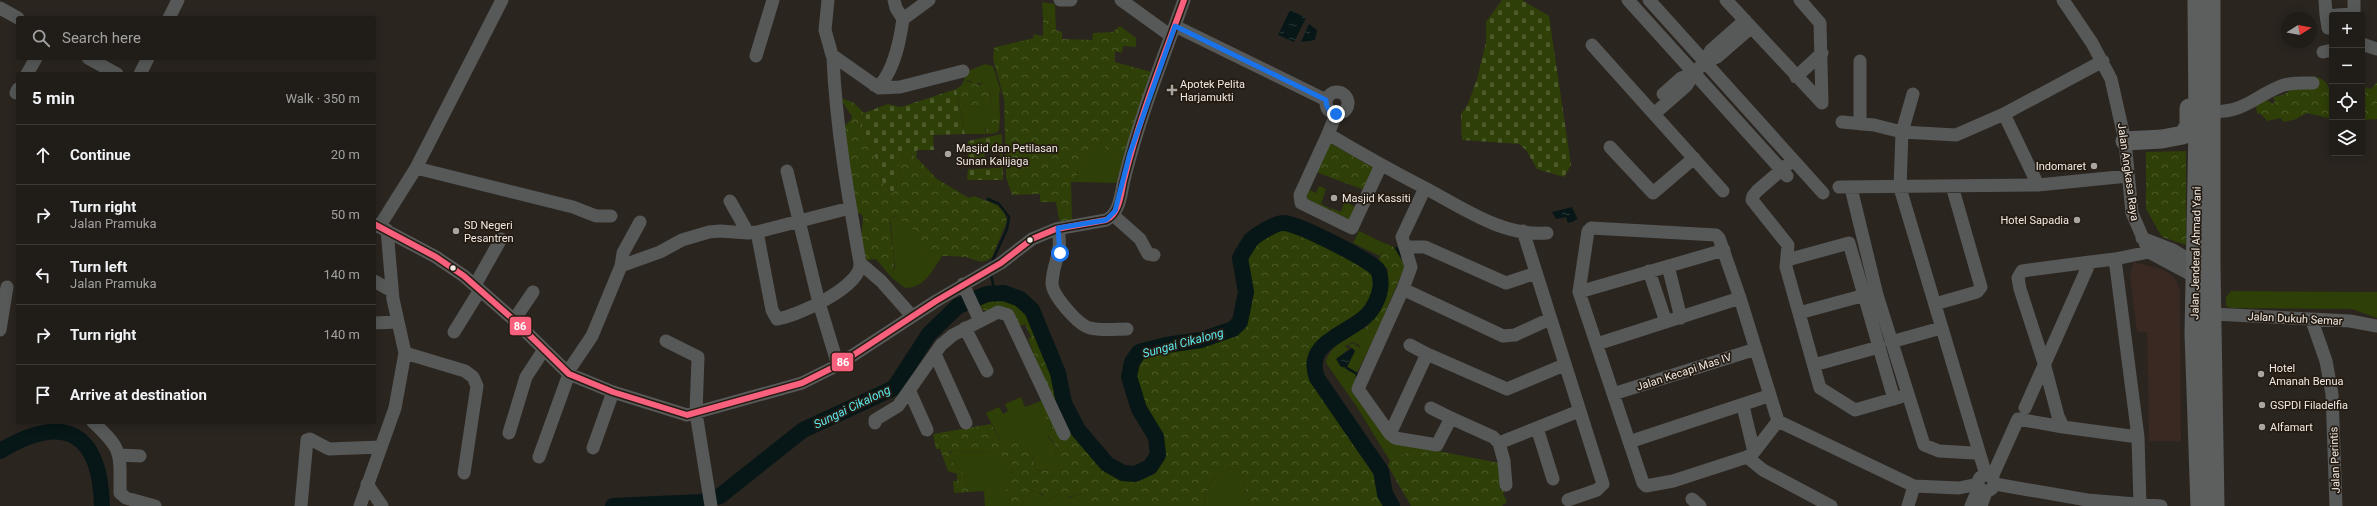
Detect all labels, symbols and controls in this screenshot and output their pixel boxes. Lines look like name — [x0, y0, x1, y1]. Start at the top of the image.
north arrow — [2281, 12, 2317, 48]
map controls — [2329, 12, 2365, 156]
button: + — [2329, 12, 2365, 48]
search box — [16, 16, 376, 60]
icon: search — [30, 27, 52, 49]
text: Search here — [62, 29, 141, 47]
button: − — [2329, 48, 2365, 84]
place label: Apotek Pelita Harjamukti — [1180, 78, 1245, 104]
button: locate — [2329, 84, 2365, 120]
marker: Apotek Pelita Harjamukti — [1167, 85, 1177, 95]
text: 5 min — [32, 88, 75, 108]
text: Walk · 350 m — [285, 91, 360, 106]
route end — [1327, 105, 1345, 123]
button: layers — [2329, 120, 2365, 156]
street label: Jalan Angkasa Raya — [2115, 122, 2141, 222]
place label: Masjid dan Petilasan Sunan Kalijaga — [956, 142, 1058, 168]
icon: ahead — [32, 144, 54, 166]
text: Continue — [70, 146, 131, 164]
text: 20 m — [331, 147, 360, 162]
marker: Masjid dan Petilasan Sunan Kalijaga — [943, 149, 953, 159]
place label: Indomaret — [2036, 160, 2086, 173]
marker: Indomaret — [2089, 161, 2099, 171]
street label: Jalan Jenderal Ahmad Yani — [2188, 186, 2204, 320]
place label: Masjid Kassiti — [1342, 192, 1411, 205]
marker: Masjid Kassiti — [1329, 193, 1339, 203]
text: Turn right — [70, 198, 136, 216]
icon: right — [32, 204, 54, 226]
text: 50 m — [331, 207, 360, 222]
place label: Hotel Sapadia — [2001, 214, 2069, 227]
marker: Hotel Sapadia — [2072, 215, 2082, 225]
text: Jalan Pramuka — [70, 216, 157, 231]
place label: SD Negeri Pesantren — [464, 219, 514, 245]
marker: SD Negeri Pesantren — [451, 226, 461, 236]
unlabelled marker — [1025, 235, 1035, 245]
route start — [1051, 244, 1069, 262]
text: Turn left — [70, 258, 127, 276]
unlabelled marker — [448, 263, 458, 273]
icon: left — [32, 264, 54, 286]
text: 140 m — [323, 267, 360, 282]
text: Jalan Pramuka — [70, 276, 157, 291]
street label: Jalan Dukuh Semar — [2247, 310, 2343, 328]
line badge: 86 — [509, 316, 532, 336]
text: 86 — [514, 320, 526, 333]
icon: right — [32, 324, 54, 346]
water label: Sungai Cikalong — [1141, 325, 1226, 361]
text: Turn right — [70, 326, 136, 344]
text: 140 m — [323, 327, 360, 342]
street label: Jalan Kecapi Mas IV — [1635, 350, 1733, 394]
line badge: 86 — [831, 352, 854, 372]
text: 86 — [837, 356, 849, 369]
place label: Hotel Amanah Benua — [2269, 362, 2343, 388]
marker: Hotel Amanah Benua — [2256, 369, 2266, 379]
water label: Sungai Cikalong — [811, 382, 893, 432]
icon: arrive — [32, 384, 54, 406]
text: Arrive at destination — [70, 386, 207, 404]
place label: GSPDI Filadelfia — [2270, 399, 2348, 412]
marker: GSPDI Filadelfia — [2257, 400, 2267, 410]
place label: Alfamart — [2270, 421, 2313, 434]
marker: Alfamart — [2257, 422, 2267, 432]
street label: Jalan Perintis — [2327, 426, 2343, 494]

